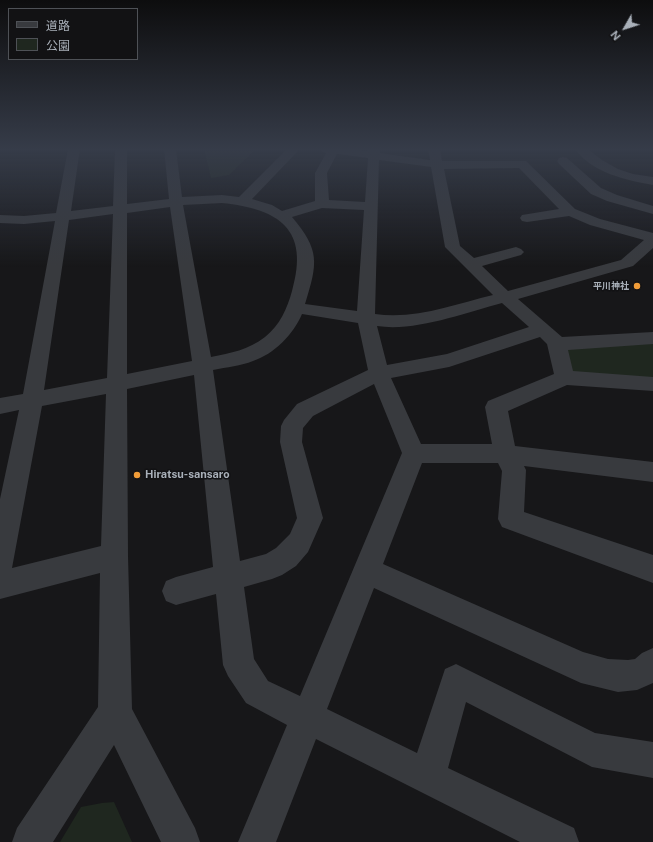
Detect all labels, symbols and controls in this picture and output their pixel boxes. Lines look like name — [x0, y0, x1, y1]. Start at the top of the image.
legend — [8, 8, 138, 60]
north arrow — [605, 8, 645, 48]
text: 道路 — [46, 19, 70, 33]
text: N — [608, 28, 623, 43]
text: 公園 — [46, 39, 70, 53]
place label: 平川神社 — [593, 281, 629, 291]
marker: 平川神社 — [632, 281, 642, 291]
place label: Hiratsu-sansaro — [145, 468, 230, 482]
marker: Hiratsu-sansaro — [132, 470, 142, 480]

